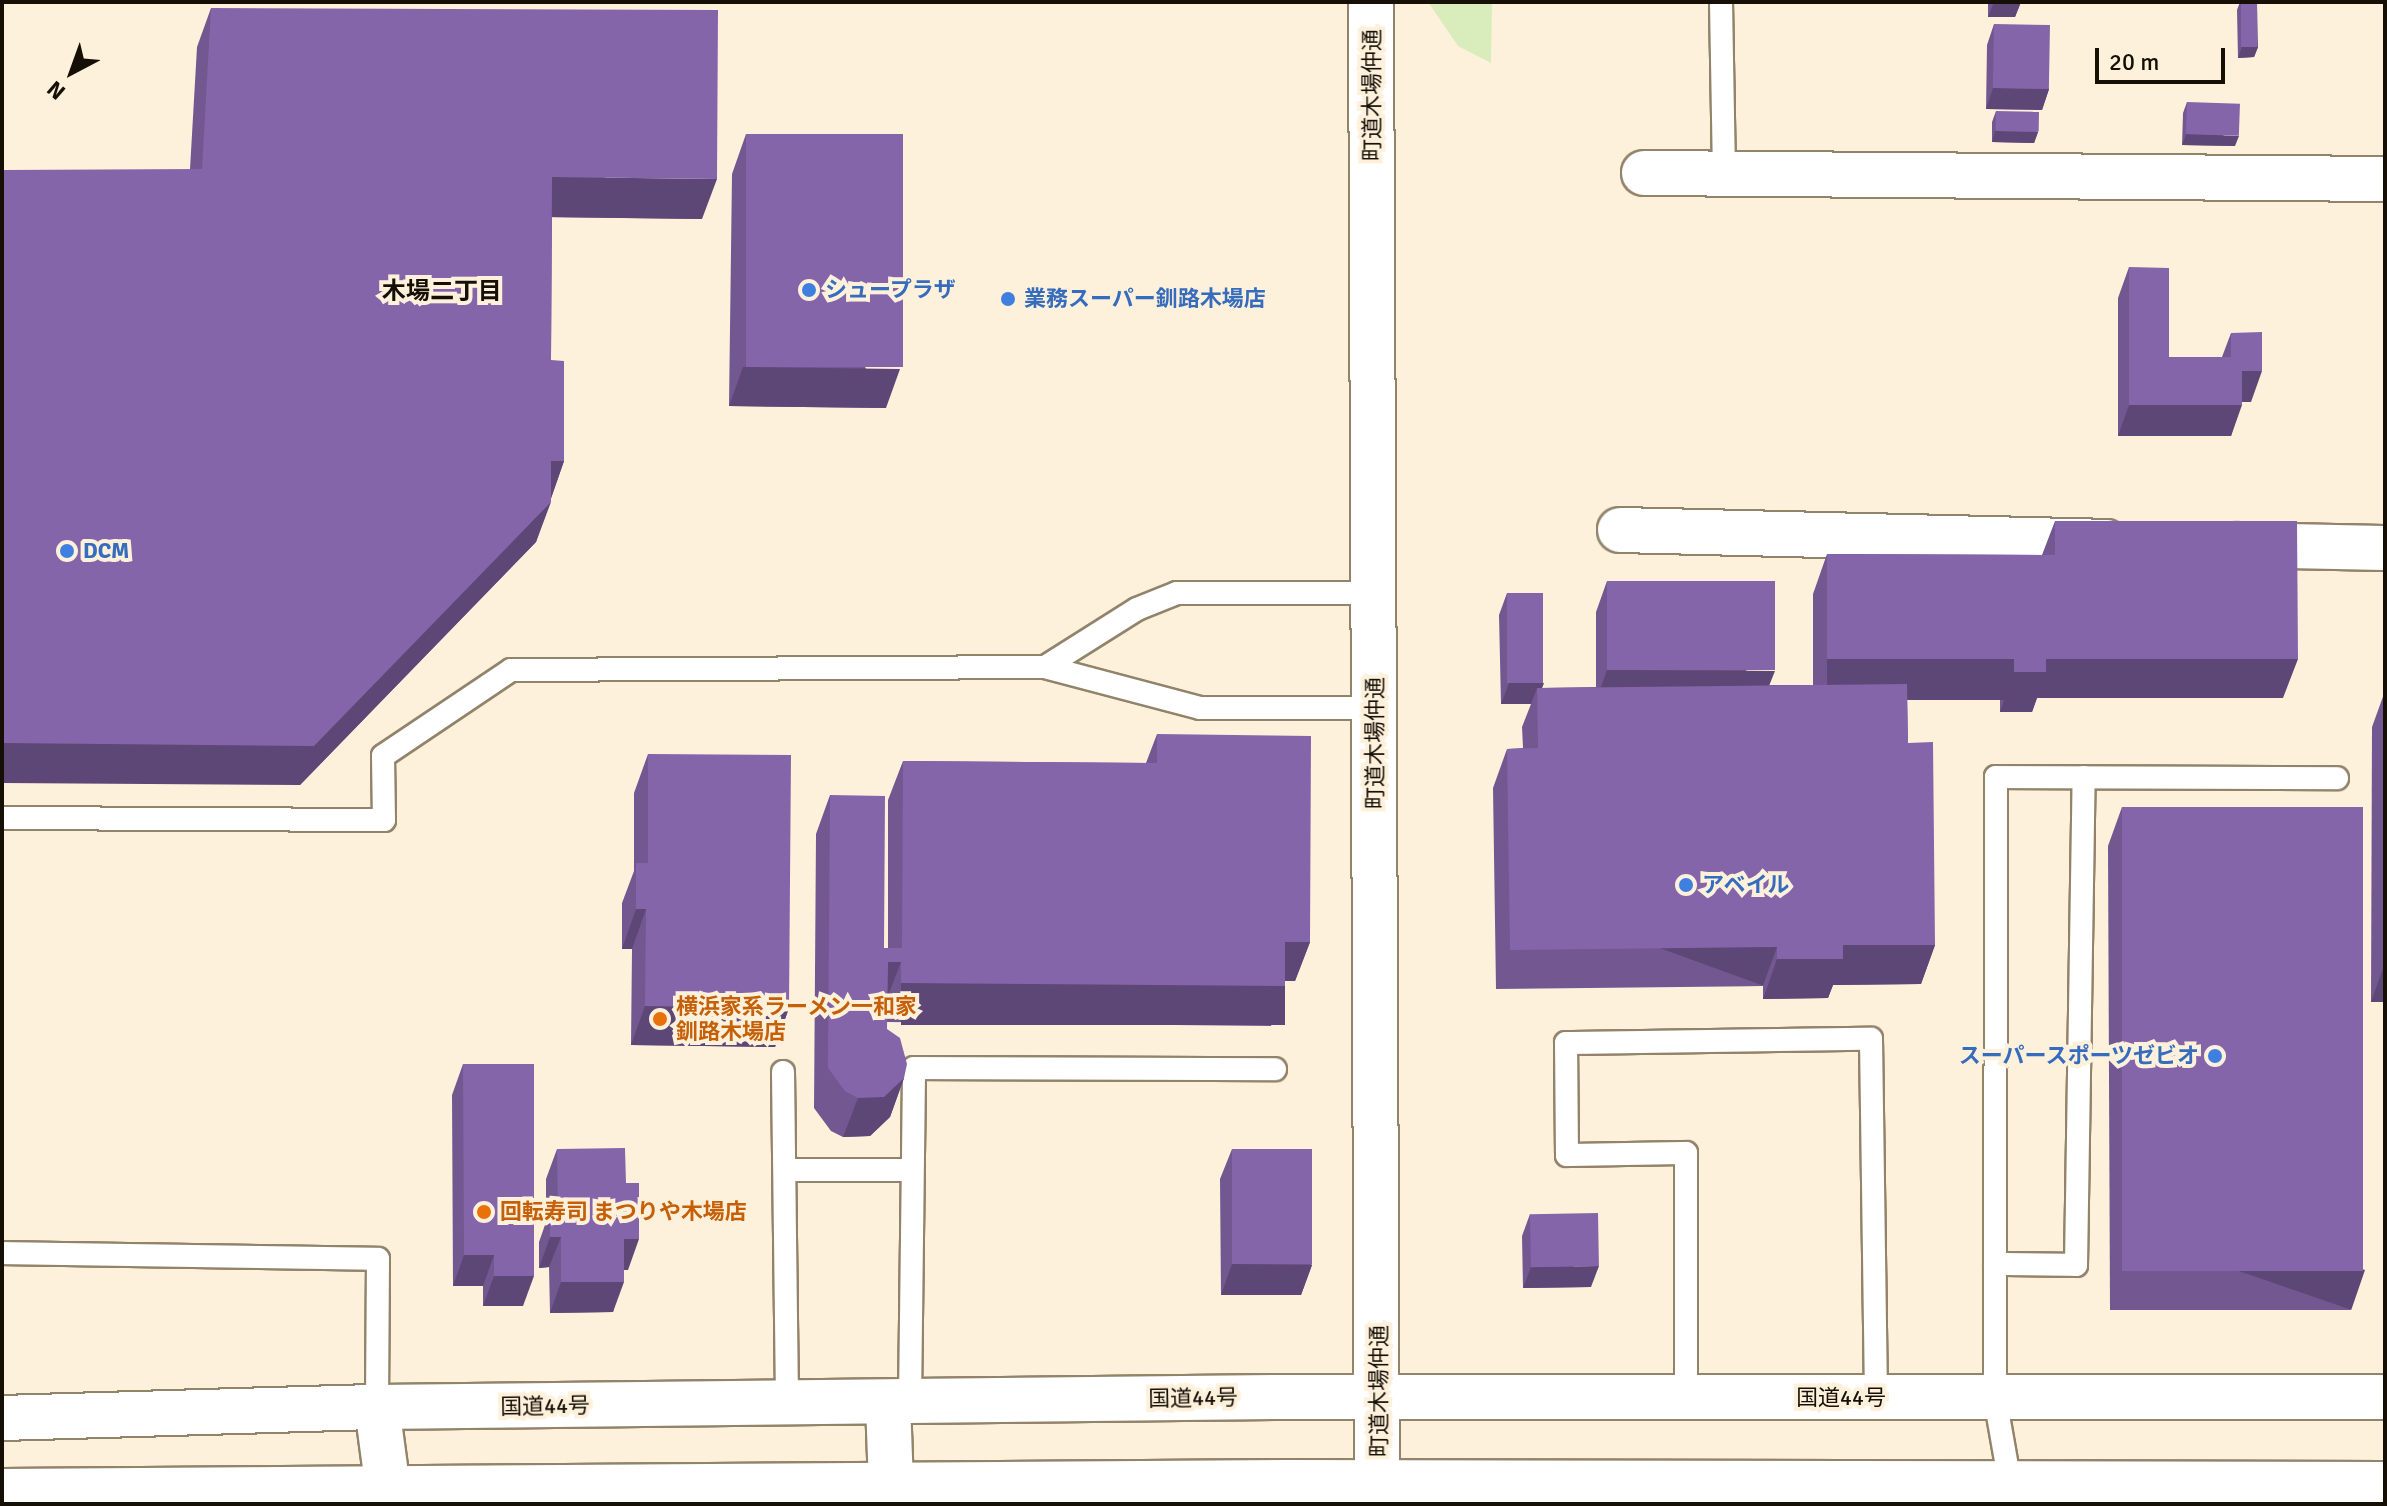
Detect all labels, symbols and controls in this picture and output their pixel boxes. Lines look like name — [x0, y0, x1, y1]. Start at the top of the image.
street label: 町道木場仲通 — [1359, 29, 1385, 161]
north arrow — [32, 32, 112, 112]
scale bar — [2099, 32, 2229, 82]
text: 20 m — [2109, 47, 2159, 77]
text: N — [41, 75, 71, 106]
place label: シュープラザ — [825, 277, 957, 303]
district label: 木場二丁目 — [382, 278, 502, 306]
marker: シュープラザ — [800, 281, 818, 299]
place label: 業務スーパー釧路木場店 — [1024, 286, 1266, 312]
marker: 業務スーパー釧路木場店 — [999, 290, 1017, 308]
place label: DCM — [83, 538, 129, 564]
marker: DCM — [58, 542, 76, 560]
street label: 町道木場仲通 — [1362, 677, 1388, 809]
place label: アベイル — [1702, 872, 1790, 898]
marker: アベイル — [1677, 876, 1695, 894]
place label: 横浜家系ラーメン一和家 釧路木場店 — [676, 993, 918, 1044]
marker: 横浜家系ラーメン一和家 釧路木場店 — [651, 1010, 669, 1028]
place label: スーパースポーツゼビオ — [1957, 1043, 2199, 1069]
marker: スーパースポーツゼビオ — [2206, 1047, 2224, 1065]
place label: 回転寿司 まつりや木場店 — [500, 1199, 747, 1225]
marker: 回転寿司 まつりや木場店 — [475, 1203, 493, 1221]
street label: 町道木場仲通 — [1366, 1325, 1392, 1457]
street label: 国道44号 — [1148, 1384, 1238, 1412]
street label: 国道44号 — [1796, 1385, 1886, 1411]
street label: 国道44号 — [500, 1392, 590, 1420]

